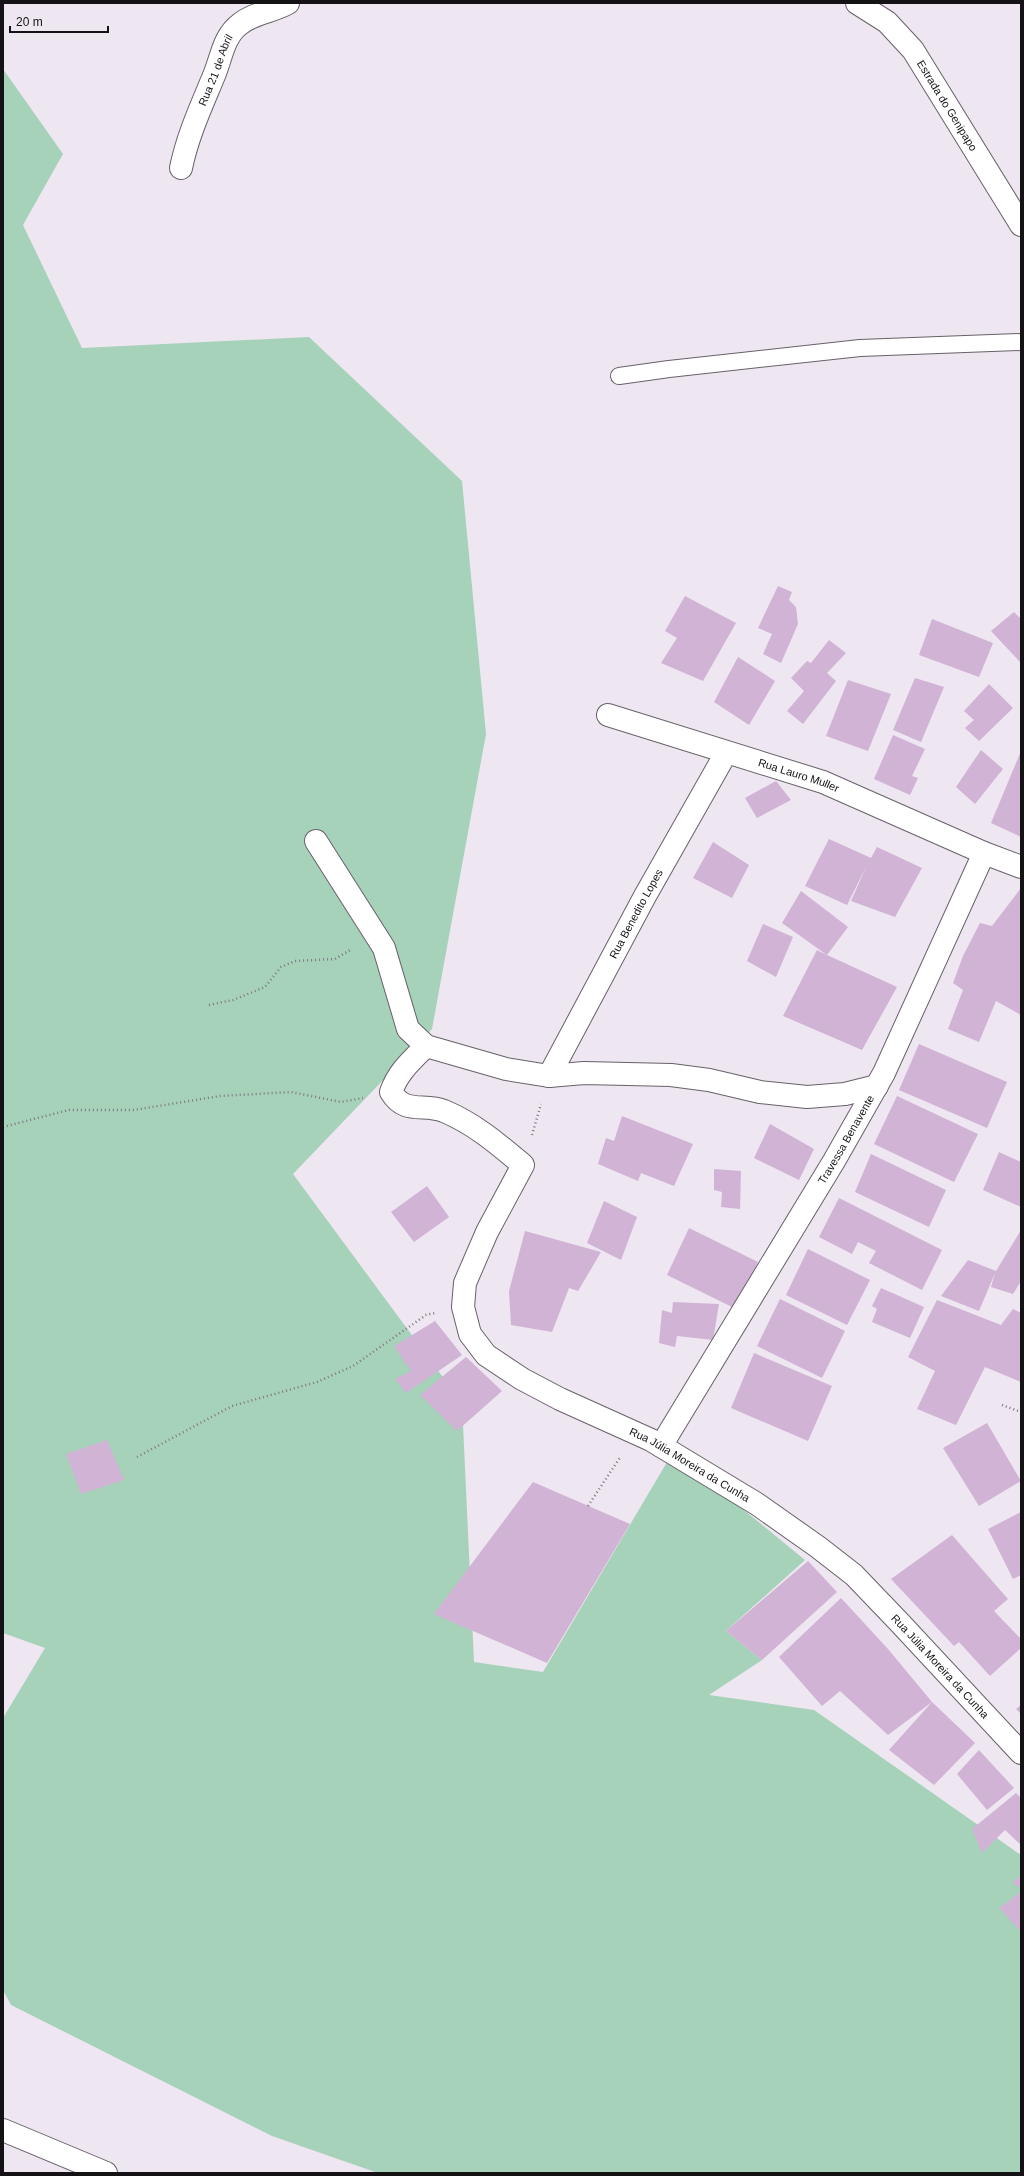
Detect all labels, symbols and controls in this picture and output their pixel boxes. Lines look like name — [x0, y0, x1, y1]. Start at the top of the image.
scale bar — [10, 8, 108, 34]
text: 20 m — [16, 15, 43, 29]
street label: Rua 21 de Abril — [196, 32, 235, 108]
street label: Estrada do Genipapo — [915, 58, 980, 153]
street label: Rua Lauro Muller — [757, 756, 841, 795]
street label: Rua Benedito Lopes — [607, 867, 665, 961]
street label: Travessa Benavente — [816, 1093, 876, 1186]
street label: Rua Júlia Moreira da Cunha — [628, 1425, 753, 1505]
street label: Rua Júlia Moreira da Cunha — [889, 1612, 992, 1721]

